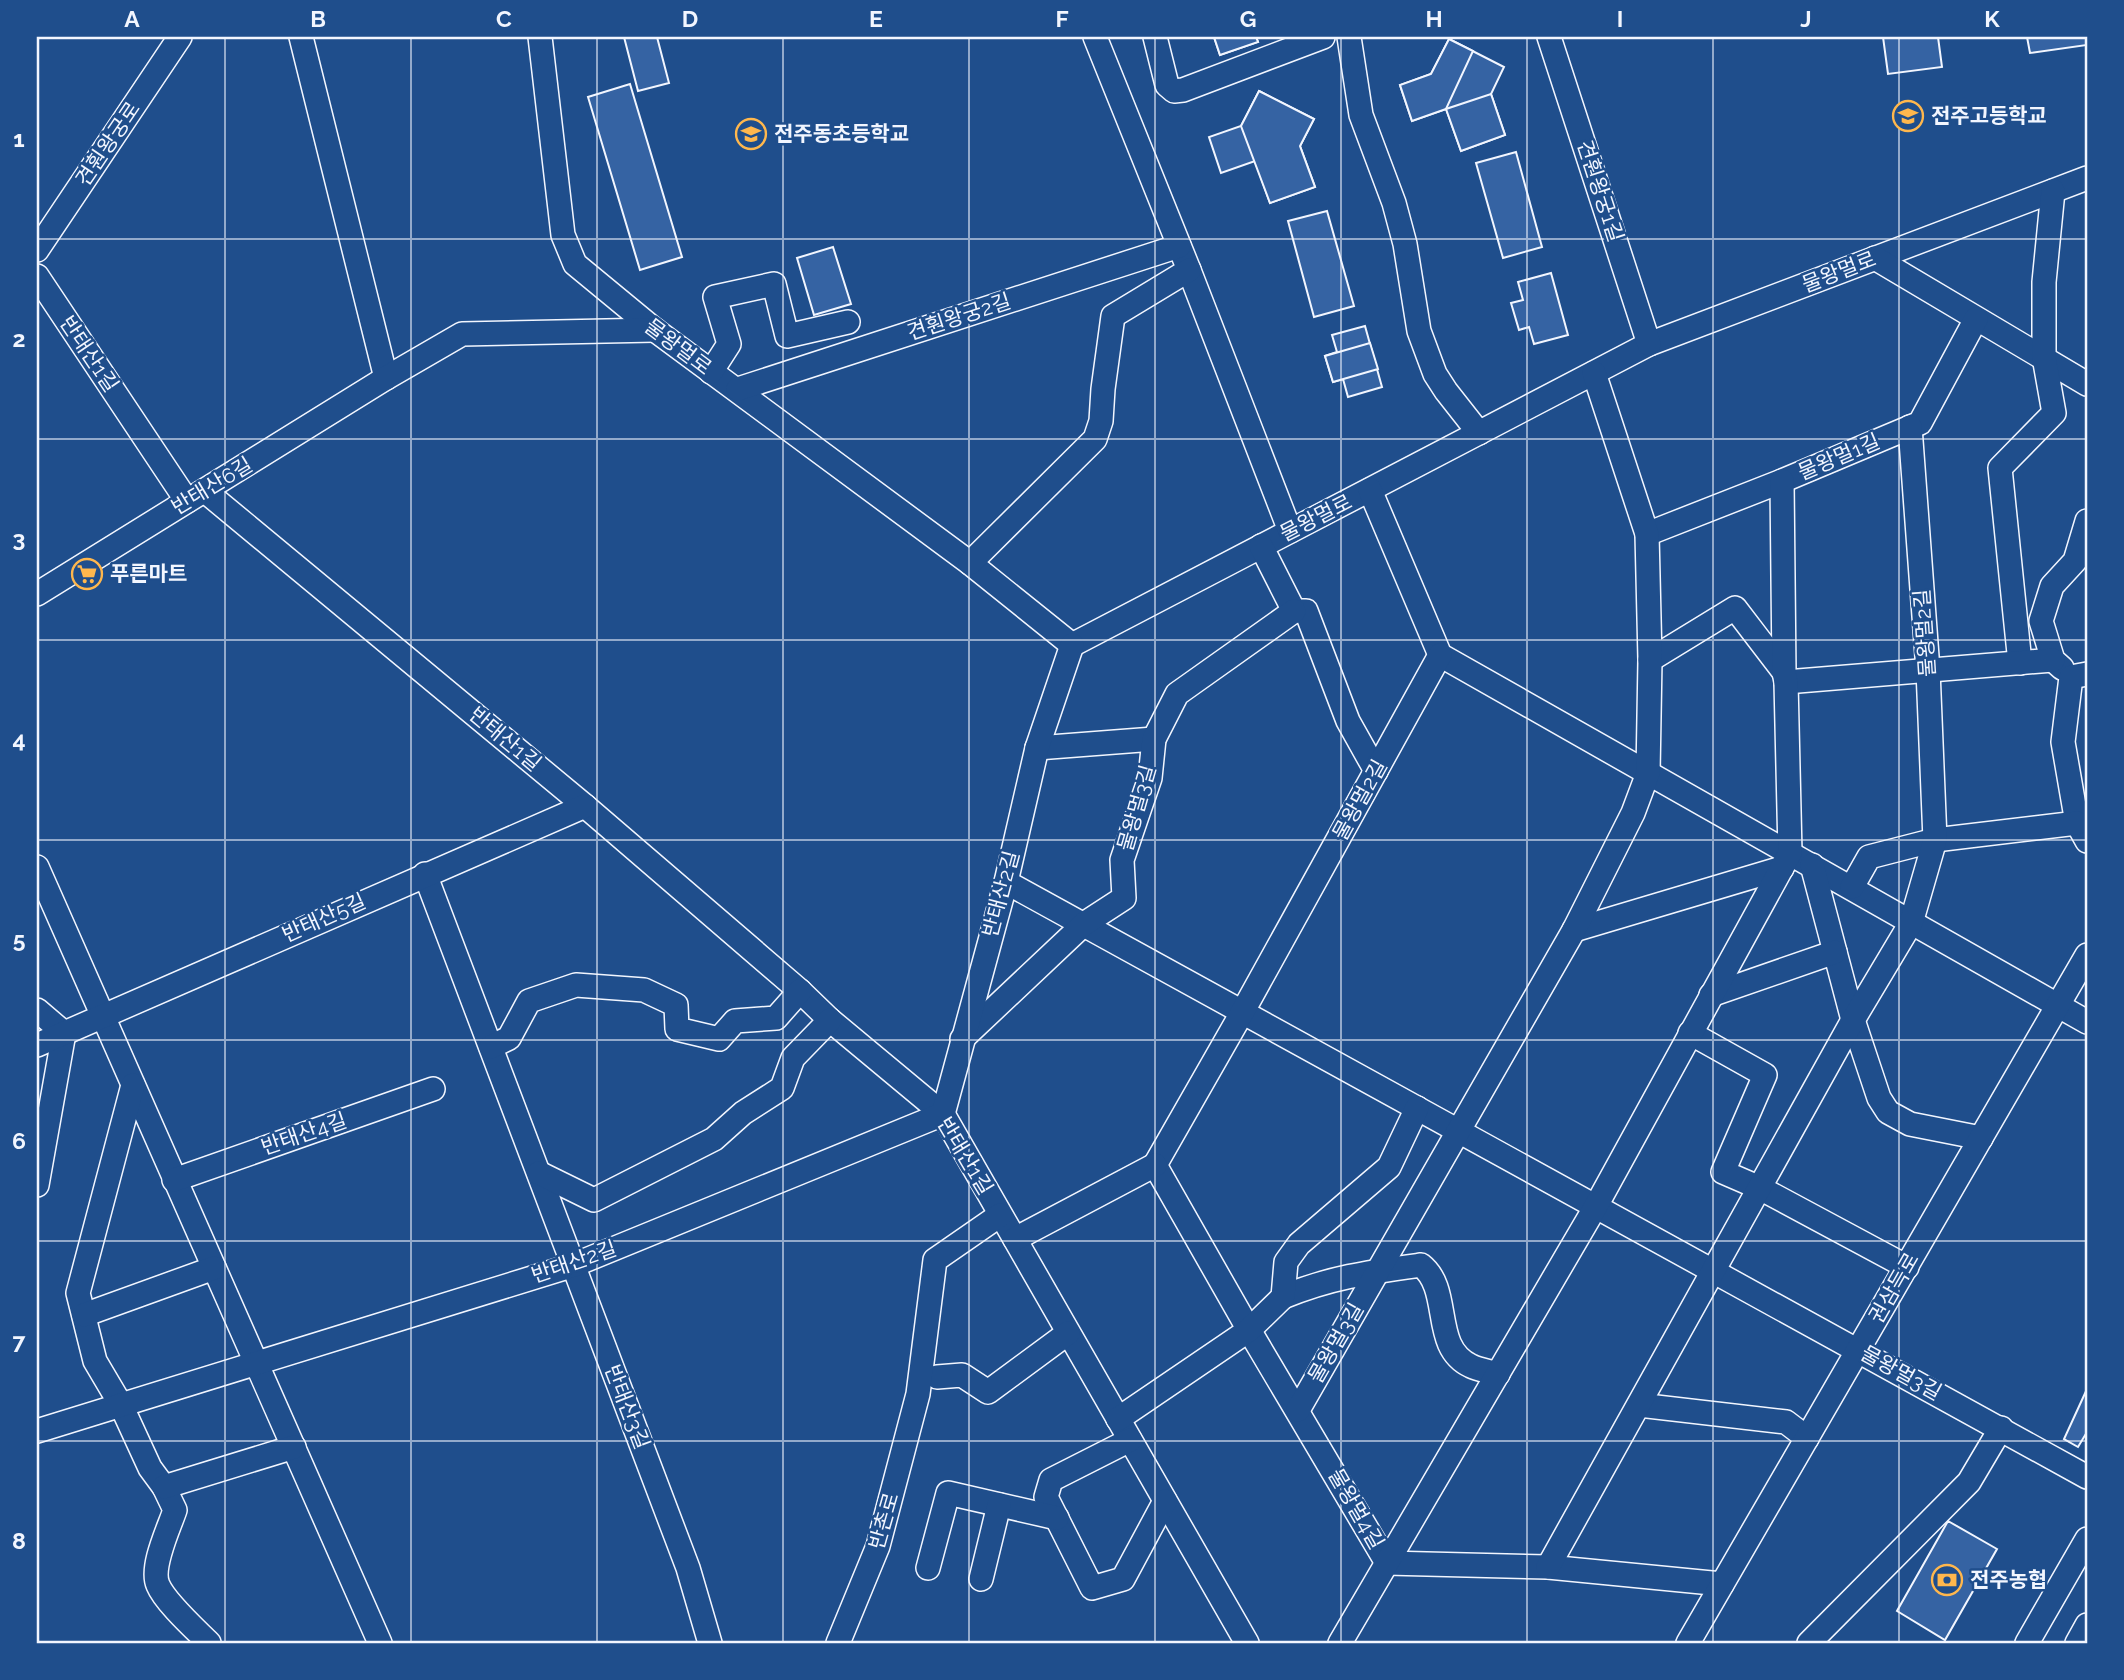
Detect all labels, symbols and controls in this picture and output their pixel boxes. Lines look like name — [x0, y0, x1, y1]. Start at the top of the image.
text: A — [124, 5, 140, 32]
text: B — [310, 5, 326, 32]
text: C — [496, 5, 512, 32]
text: D — [682, 5, 698, 32]
text: E — [869, 5, 883, 32]
text: F — [1055, 5, 1069, 32]
text: G — [1240, 5, 1256, 32]
text: H — [1425, 5, 1443, 32]
text: I — [1617, 5, 1623, 32]
text: J — [1800, 5, 1812, 32]
text: K — [1984, 5, 2000, 32]
street label: 견훤왕궁로 — [70, 97, 145, 191]
school or university icon: 전주고등학교 — [1891, 99, 1925, 133]
place label: 전주고등학교 — [1931, 103, 2047, 128]
school or university icon: 전주동초등학교 — [734, 117, 768, 151]
place label: 전주동초등학교 — [774, 121, 909, 146]
text: 1 — [13, 125, 25, 152]
street label: 견훤왕궁1길 — [1572, 137, 1629, 245]
street label: 물왕멀로 — [1798, 246, 1879, 297]
street label: 견훤왕궁2길 — [904, 288, 1014, 345]
street label: 반태산1길 — [55, 311, 124, 396]
street label: 물왕멀로 — [640, 313, 717, 380]
text: 2 — [13, 325, 25, 352]
street label: 물왕멀1길 — [1794, 428, 1883, 485]
street label: 반태산6길 — [167, 452, 257, 519]
street label: 물왕멀로 — [1276, 489, 1356, 546]
text: 3 — [13, 525, 25, 552]
supermarket icon: 푸른마트 — [70, 557, 104, 591]
place label: 푸른마트 — [110, 561, 187, 586]
street label: 물왕멀2길 — [1909, 588, 1940, 678]
street label: 반태산1길 — [464, 701, 546, 776]
text: 4 — [12, 726, 26, 753]
street label: 물왕멀2길 — [1327, 755, 1392, 844]
street label: 물왕멀3길 — [1112, 762, 1161, 854]
street label: 반태산2길 — [977, 848, 1024, 940]
street label: 반태산5길 — [278, 888, 369, 947]
text: 5 — [13, 926, 26, 953]
street label: 반태산4길 — [258, 1107, 350, 1160]
street label: 반태산1길 — [932, 1112, 998, 1199]
text: 6 — [12, 1127, 26, 1154]
street label: 반태산2길 — [528, 1235, 620, 1288]
street label: 권삼득로 — [1863, 1248, 1924, 1327]
street label: 물왕멀3길 — [1303, 1298, 1369, 1387]
text: 7 — [13, 1327, 26, 1354]
street label: 물왕멀3길 — [1856, 1340, 1946, 1405]
street label: 반태산3길 — [600, 1361, 655, 1453]
street label: 물왕멀4길 — [1323, 1464, 1389, 1553]
street label: 반촌로 — [864, 1490, 904, 1552]
text: 8 — [12, 1527, 26, 1554]
bank icon: 전주농협 — [1930, 1563, 1964, 1597]
place label: 전주농협 — [1970, 1567, 2047, 1592]

